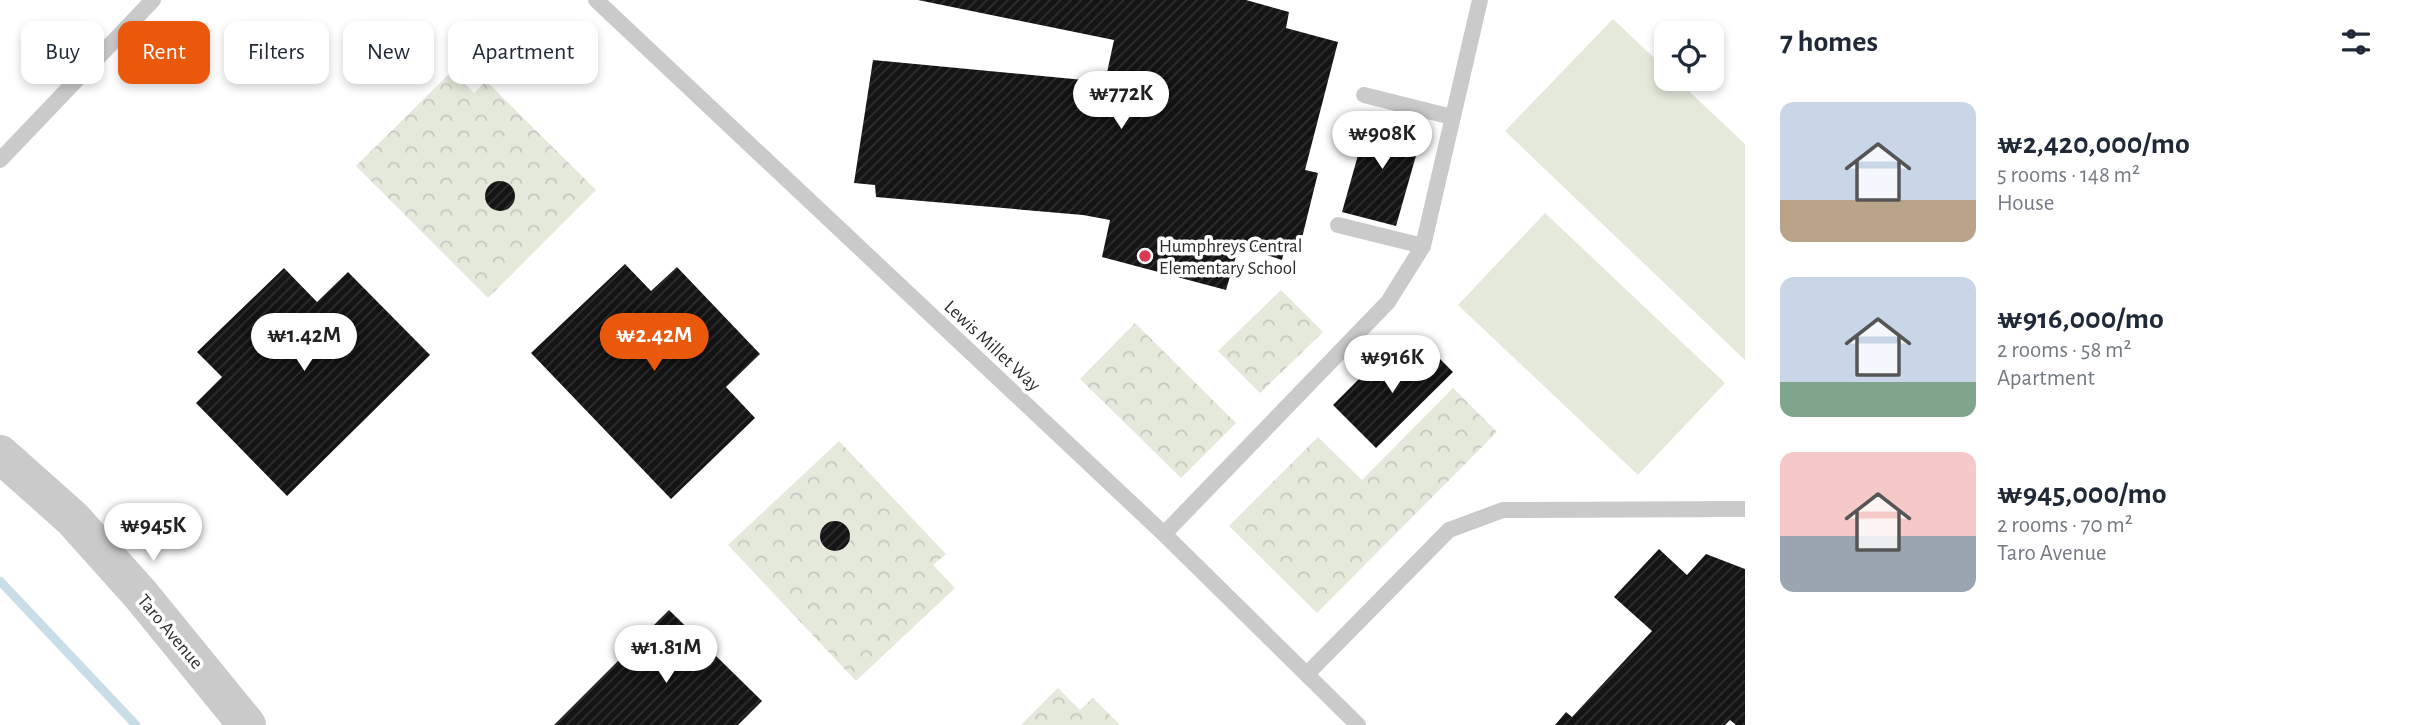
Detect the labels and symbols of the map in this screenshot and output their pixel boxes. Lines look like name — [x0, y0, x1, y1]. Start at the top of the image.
pin: ₩772K — [1072, 72, 1170, 131]
pin: ₩908K — [1333, 111, 1431, 171]
place label: Humphreys Central Elementary School — [1159, 237, 1303, 278]
marker: Humphreys Central Elementary School — [1137, 248, 1153, 264]
street label: Lewis Millet Way — [940, 297, 1044, 395]
pin: ₩1.42M — [247, 314, 361, 373]
pin: ₩2.42M — [597, 314, 711, 373]
pin: ₩916K — [1343, 336, 1441, 395]
pin: ₩945K — [104, 504, 202, 563]
street label: Taro Avenue — [133, 591, 206, 673]
pin: ₩1.81M — [609, 626, 723, 685]

